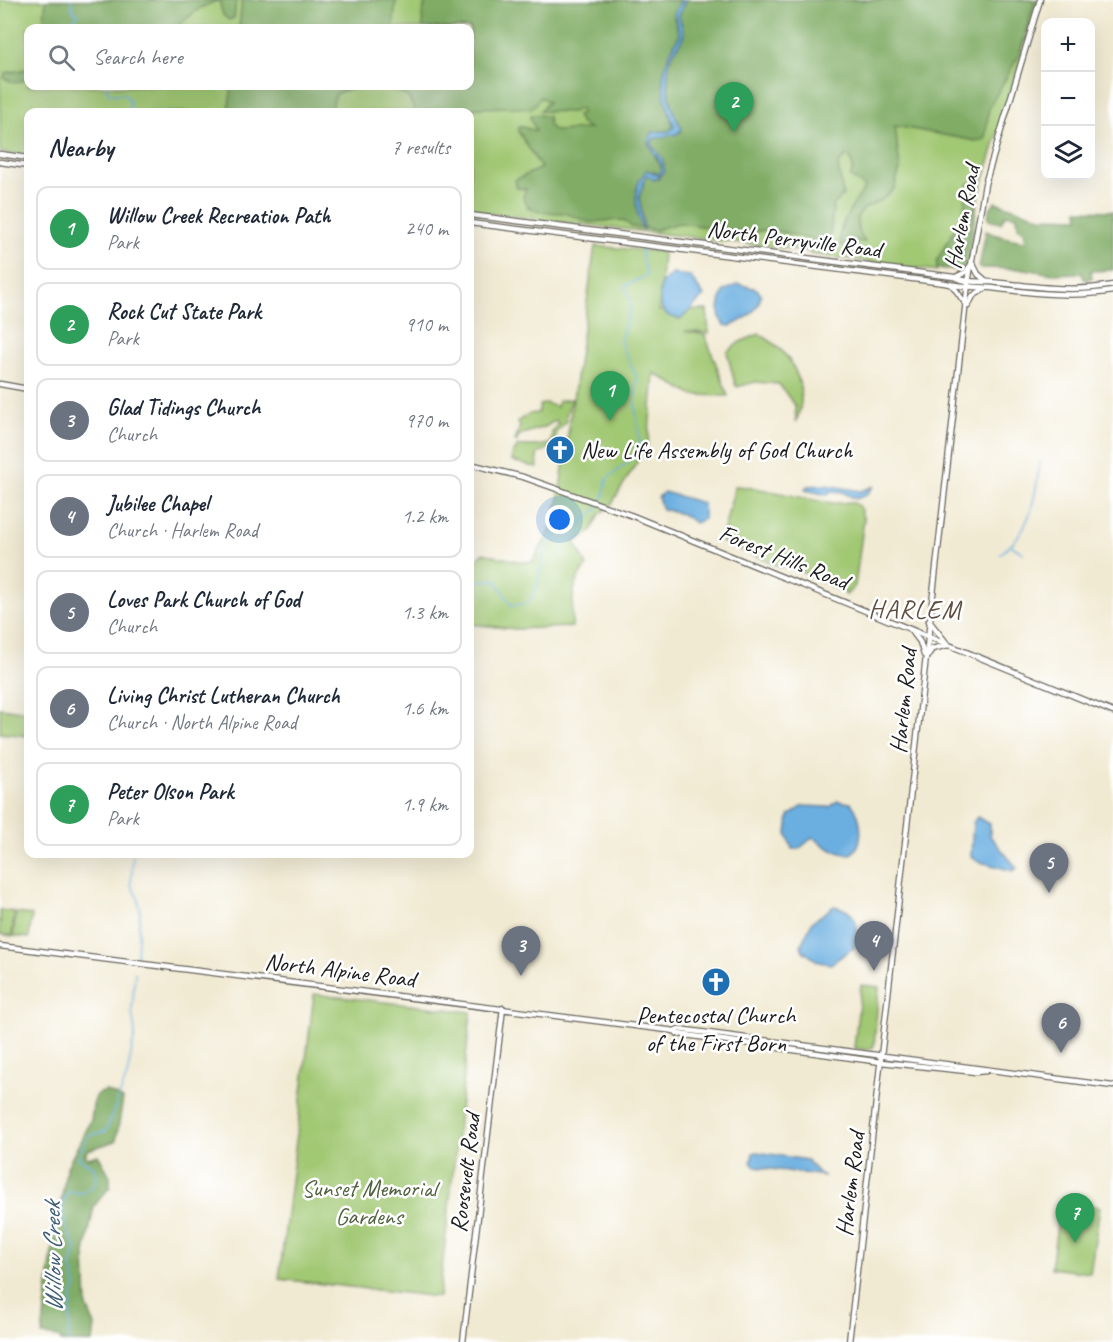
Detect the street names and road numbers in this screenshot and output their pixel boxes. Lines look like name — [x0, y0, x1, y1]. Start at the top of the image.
street label: Harlem Road — [937, 159, 987, 271]
street label: North Perryville Road — [705, 213, 886, 265]
street label: Forest Hills Road — [715, 517, 856, 598]
street label: Harlem Road — [883, 644, 924, 755]
street label: North Alpine Road — [263, 946, 420, 995]
street label: Roosevelt Road — [443, 1108, 488, 1234]
street label: Harlem Road — [829, 1127, 872, 1238]

